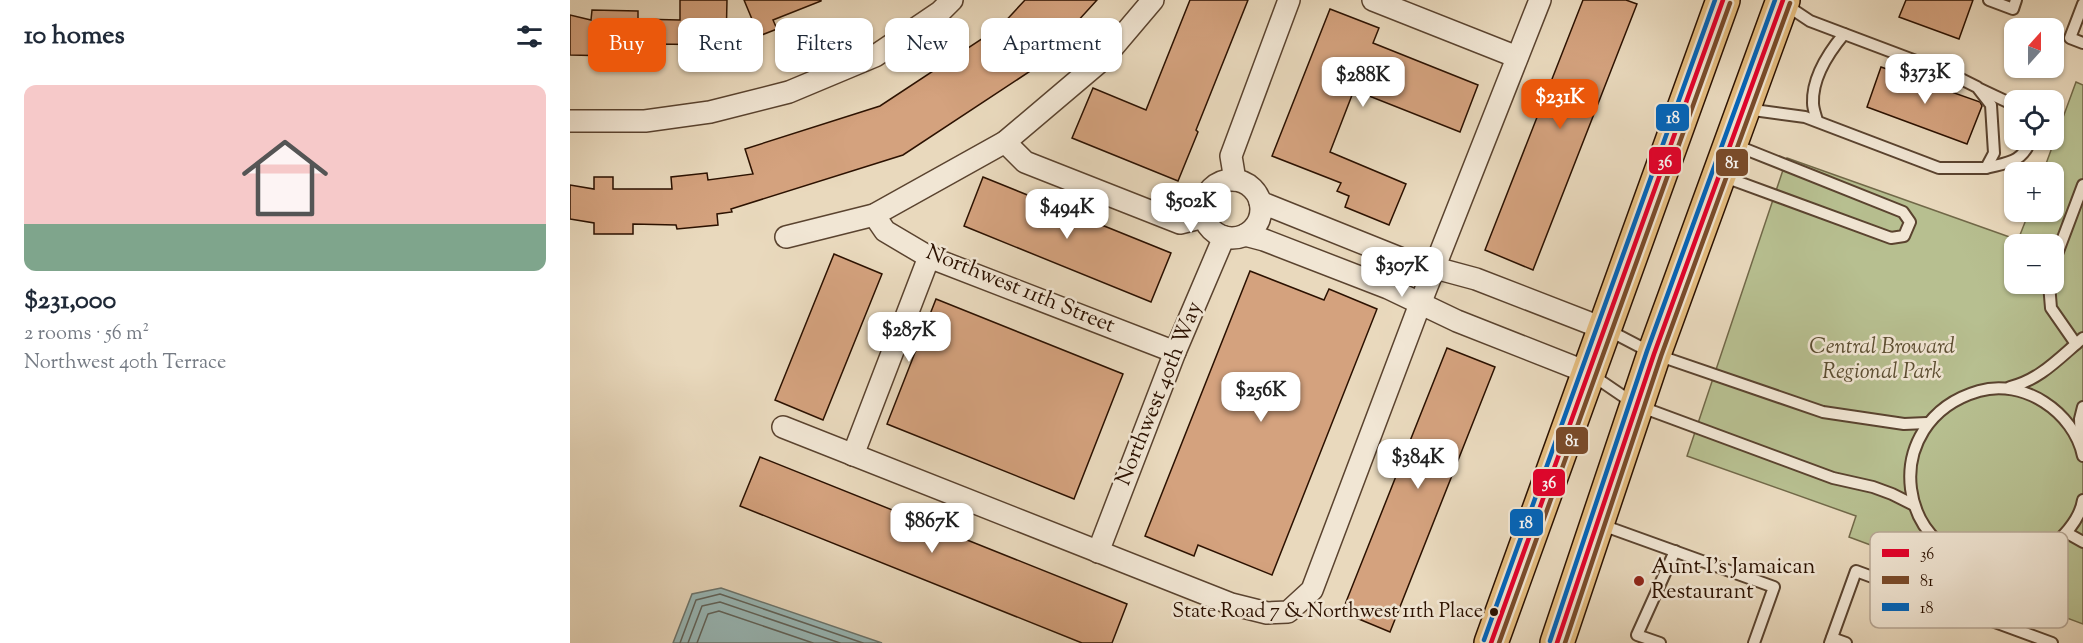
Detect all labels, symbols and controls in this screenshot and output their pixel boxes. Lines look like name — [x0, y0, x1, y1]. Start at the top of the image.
text: 10 homes — [24, 18, 125, 55]
chip: Buy — [588, 18, 666, 72]
chip: Rent — [678, 18, 763, 72]
chip: Filters — [775, 18, 873, 72]
chip: New — [885, 18, 969, 72]
chip: Apartment — [981, 18, 1122, 72]
north arrow — [2004, 18, 2064, 78]
map controls — [2004, 18, 2064, 294]
icon: filters — [513, 20, 546, 53]
pin: $373K — [1883, 54, 1967, 105]
pin: $288K — [1321, 57, 1405, 108]
text: $373K — [1899, 59, 1951, 88]
text: $288K — [1336, 62, 1390, 91]
pin: $231K — [1518, 79, 1602, 130]
text: $231K — [1535, 84, 1585, 113]
button: locate — [2004, 90, 2064, 150]
line badge: 18 — [1655, 103, 1690, 132]
text: 18 — [1666, 108, 1680, 131]
icon: home — [231, 124, 339, 232]
line badge: 36 — [1648, 146, 1682, 175]
line badge: 81 — [1715, 148, 1749, 177]
text: 36 — [1658, 152, 1672, 175]
text: 81 — [1725, 153, 1739, 176]
button: + — [2004, 162, 2064, 222]
pin: $502K — [1149, 183, 1233, 234]
text: $502K — [1165, 188, 1217, 217]
pin: $494K — [1025, 189, 1109, 240]
text: $494K — [1040, 194, 1094, 223]
button: − — [2004, 234, 2064, 294]
street label: Northwest 11th Street — [921, 237, 1120, 343]
pin: $307K — [1360, 247, 1444, 298]
text: $307K — [1375, 252, 1429, 281]
text: $231,000 — [24, 283, 116, 320]
street label: Northwest 40th Way — [1108, 297, 1212, 491]
pin: $287K — [867, 312, 951, 363]
text: $287K — [882, 317, 936, 346]
text: 2 rooms · 56 m² — [24, 320, 149, 349]
park label: Central Broward Regional Park — [1809, 332, 1955, 389]
text: Northwest 40th Terrace — [24, 349, 226, 378]
pin: $256K — [1219, 372, 1303, 423]
text: $256K — [1235, 377, 1287, 406]
line badge: 81 — [1555, 426, 1589, 455]
text: 81 — [1565, 431, 1579, 454]
pin: $384K — [1376, 439, 1460, 490]
text: $384K — [1391, 444, 1445, 473]
line badge: 36 — [1532, 468, 1566, 497]
text: 36 — [1542, 473, 1556, 496]
pin: $867K — [890, 503, 974, 554]
text: $867K — [904, 508, 960, 537]
line badge: 18 — [1509, 508, 1544, 537]
text: 18 — [1519, 513, 1533, 536]
legend — [1870, 532, 2068, 628]
text: 36 — [1920, 544, 1934, 567]
place label: Aunt I's Jamaican Restaurant — [1651, 552, 1816, 609]
text: 81 — [1920, 571, 1934, 594]
marker: Aunt I's Jamaican Restaurant — [1632, 574, 1646, 588]
place label: State Road 7 & Northwest 11th Place — [1172, 598, 1483, 627]
text: 18 — [1920, 598, 1933, 621]
marker: State Road 7 & Northwest 11th Place — [1488, 606, 1500, 618]

